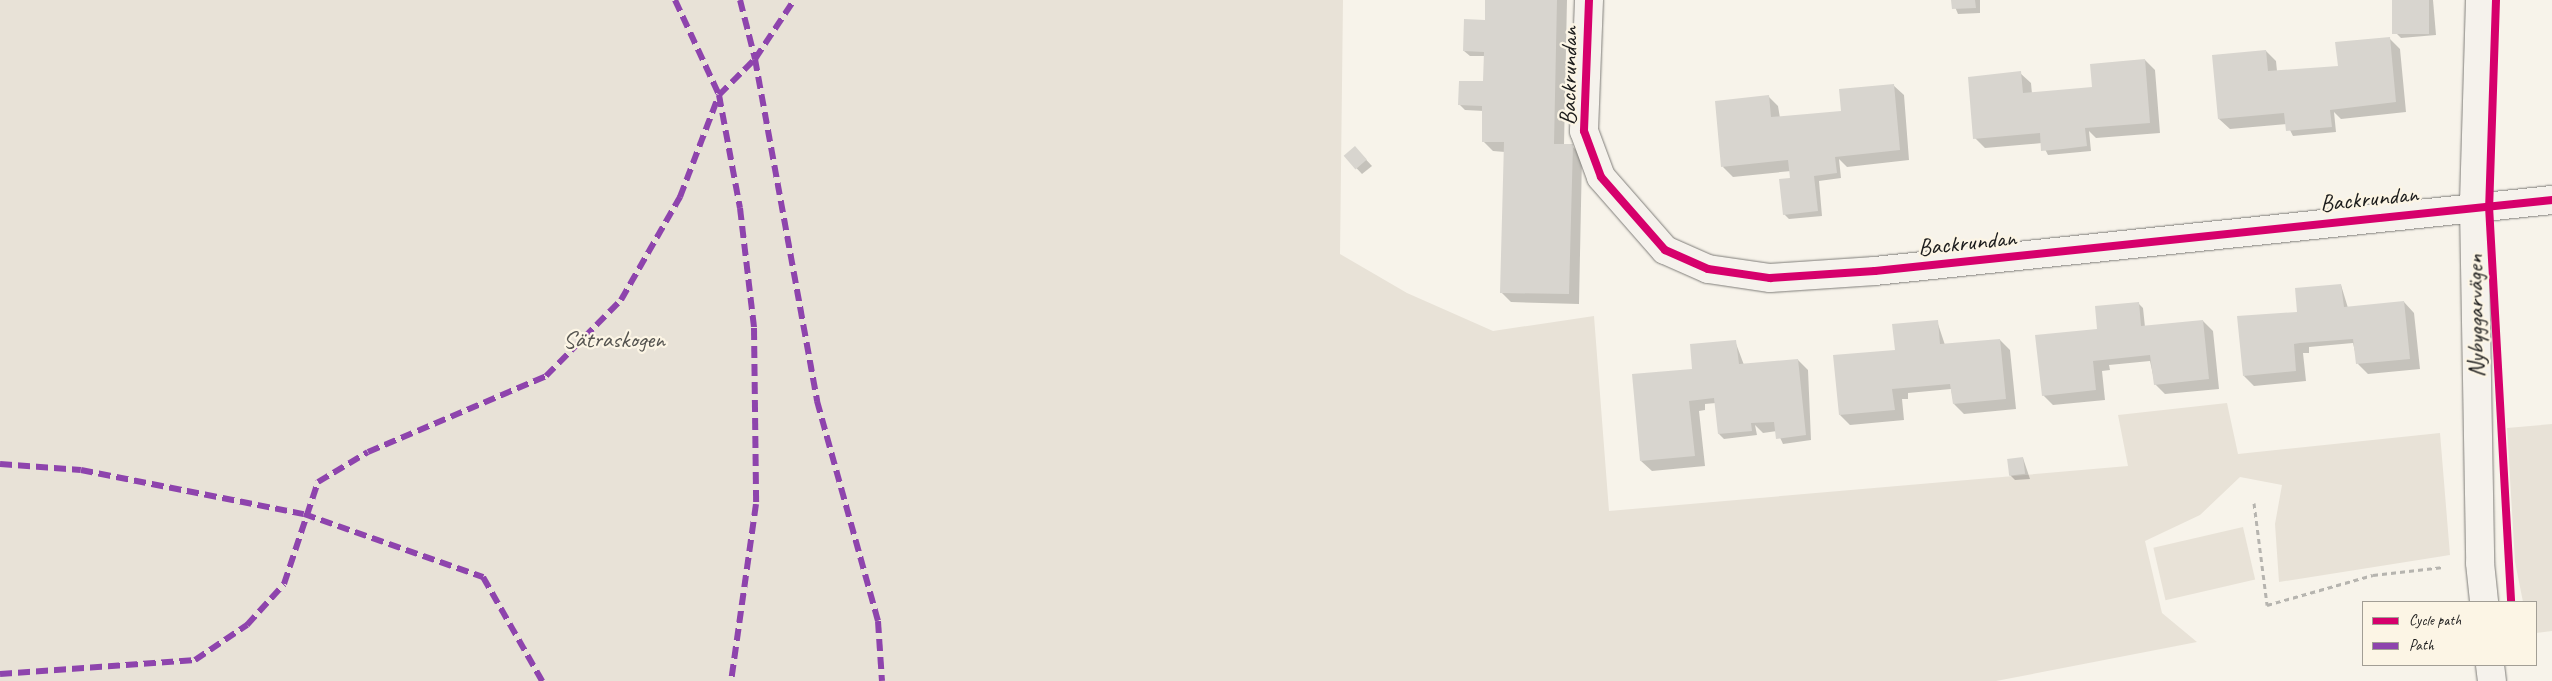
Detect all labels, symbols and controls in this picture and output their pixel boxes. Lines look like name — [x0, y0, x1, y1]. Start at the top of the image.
street label: Backrundan — [1554, 26, 1584, 126]
street label: Backrundan — [2318, 180, 2420, 218]
street label: Backrundan — [1916, 224, 2018, 262]
street label: Nybyggarvägen — [2461, 254, 2491, 378]
park label: Sätraskogen — [563, 326, 665, 354]
legend — [2362, 601, 2537, 666]
text: Cycle path — [2409, 611, 2461, 630]
text: Path — [2409, 636, 2434, 655]

